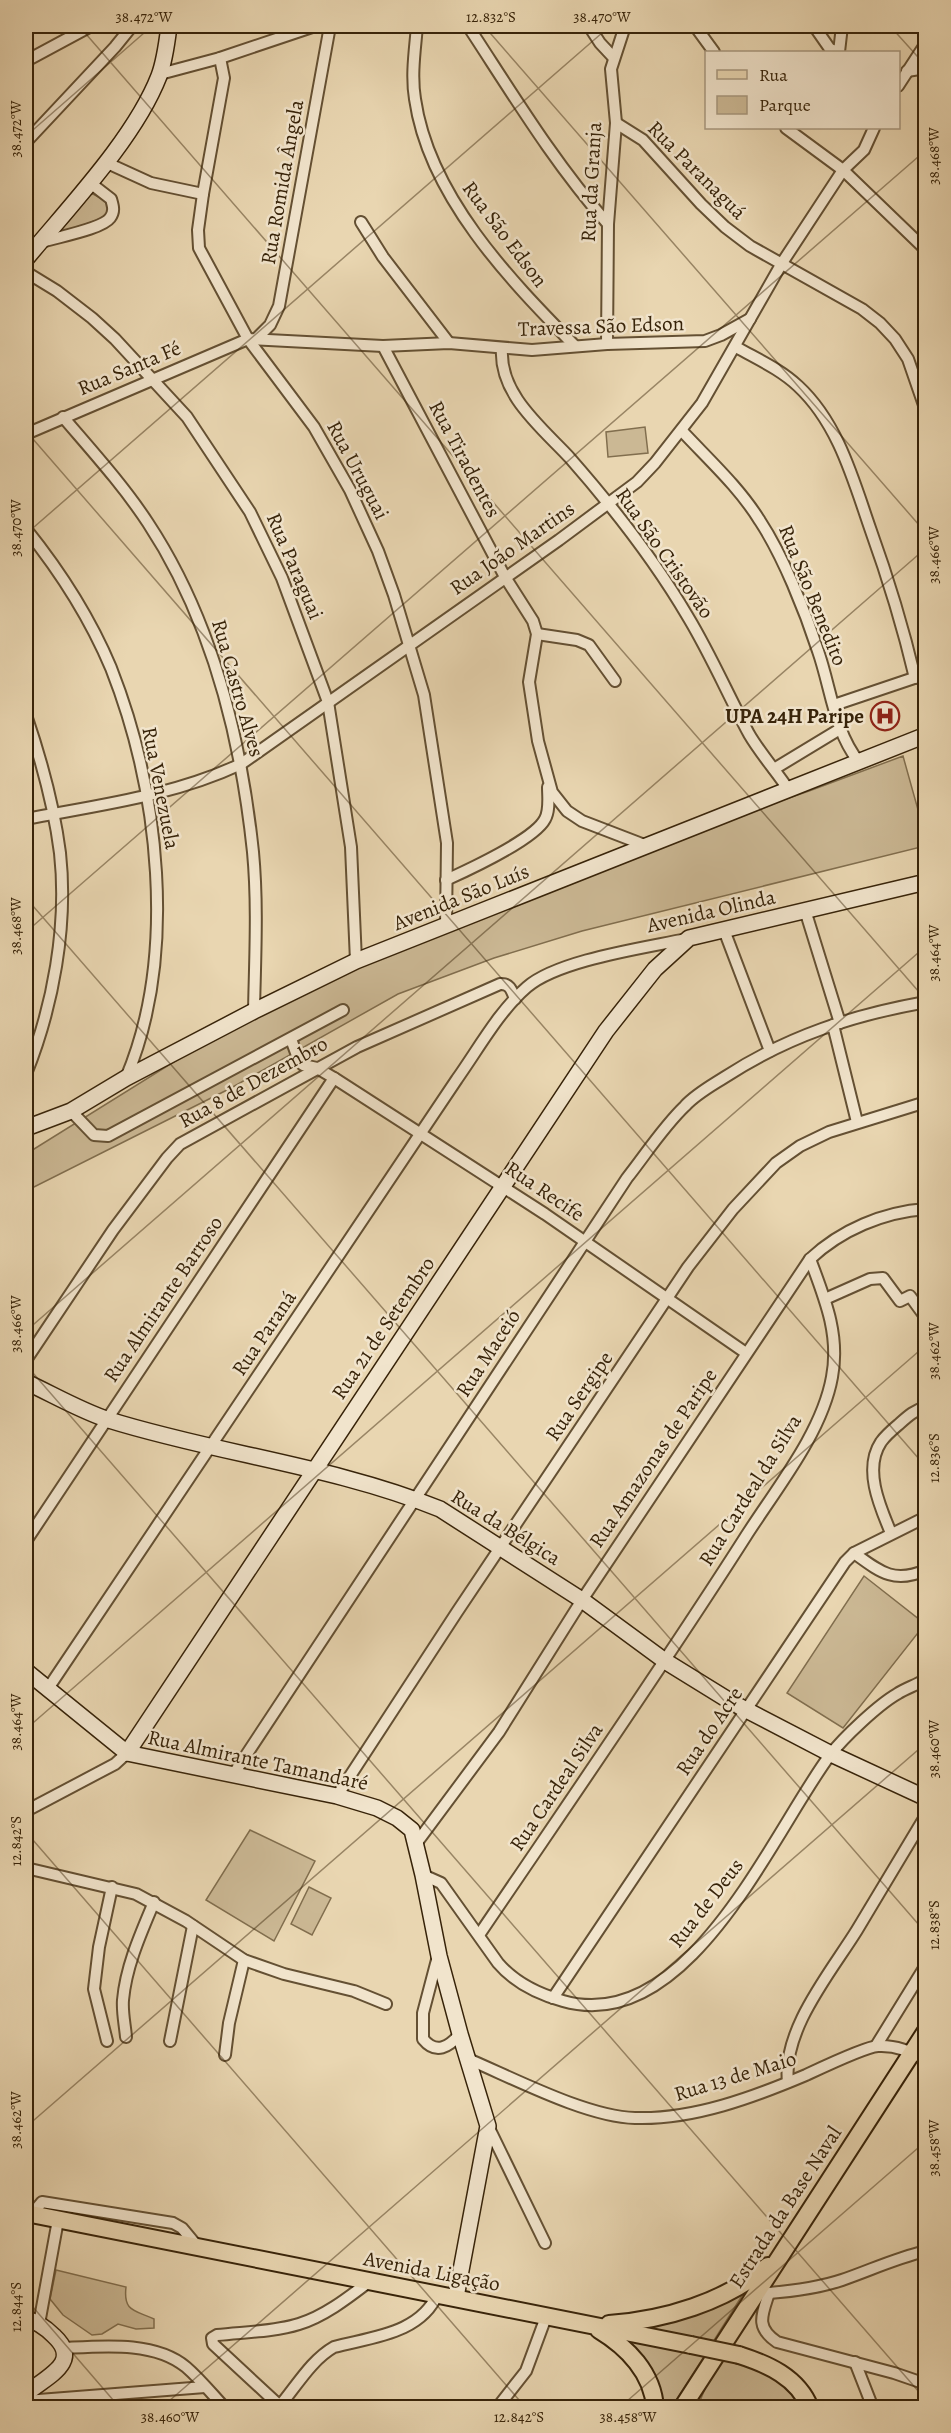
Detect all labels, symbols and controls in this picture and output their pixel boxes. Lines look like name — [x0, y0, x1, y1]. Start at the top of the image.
text: 38.472°W — [116, 7, 172, 27]
text: 12.832°S — [466, 7, 516, 27]
text: 38.470°W — [573, 7, 631, 27]
legend — [705, 51, 900, 129]
text: Rua — [759, 63, 788, 87]
text: Parque — [759, 93, 811, 117]
street label: Rua Romida Ângela — [254, 97, 310, 267]
text: 38.472°W — [6, 101, 26, 157]
street label: Rua Paranaguá — [641, 114, 753, 226]
street label: Rua da Granja — [574, 121, 608, 243]
text: 38.468°W — [924, 127, 944, 185]
street label: Rua São Edson — [456, 175, 554, 293]
street label: Travessa São Edson — [518, 309, 684, 343]
street label: Rua Santa Fé — [73, 334, 185, 402]
street label: Rua Tiradentes — [422, 396, 508, 522]
street label: Rua Uruguai — [320, 416, 396, 524]
street label: Rua São Cristovão — [609, 482, 721, 624]
street label: Rua João Martins — [444, 494, 580, 602]
text: 38.470°W — [6, 499, 26, 557]
street label: Rua Paraguai — [260, 508, 330, 624]
street label: Rua São Benedito — [772, 520, 854, 670]
text: 38.466°W — [924, 526, 944, 584]
street label: Rua Castro Alves — [205, 616, 271, 760]
hospital icon: UPA 24H Paripe — [869, 700, 901, 732]
place label: UPA 24H Paripe — [725, 702, 864, 730]
street label: Rua Venezuela — [135, 724, 187, 852]
street label: Avenida São Luís — [388, 857, 533, 937]
street label: Avenida Olinda — [643, 883, 778, 940]
text: 38.468°W — [6, 897, 26, 955]
text: 38.464°W — [924, 924, 944, 982]
street label: Rua 8 de Dezembro — [173, 1029, 333, 1135]
street label: Rua Recife — [500, 1154, 590, 1228]
street label: Rua Almirante Barroso — [97, 1210, 229, 1388]
street label: Rua 21 de Setembro — [325, 1251, 441, 1405]
street label: Rua Paraná — [225, 1285, 303, 1381]
text: 38.466°W — [6, 1295, 26, 1353]
street label: Rua Maceió — [449, 1304, 527, 1402]
text: 38.462°W — [924, 1322, 944, 1380]
street label: Rua Sergipe — [539, 1346, 619, 1446]
street label: Rua Amazonas de Paripe — [582, 1363, 724, 1553]
street label: Rua Cardeal da Silva — [692, 1409, 808, 1571]
text: 12.836°S — [924, 1433, 944, 1483]
street label: Rua da Bélgica — [446, 1482, 566, 1572]
street label: Rua do Acre — [669, 1681, 749, 1781]
text: 38.464°W — [6, 1693, 26, 1751]
street label: Rua Cardeal Silva — [503, 1717, 609, 1857]
text: 38.460°W — [924, 1720, 944, 1778]
street label: Rua Almirante Tamandaré — [145, 1723, 371, 1797]
text: 12.842°S — [6, 1816, 26, 1866]
street label: Rua de Deus — [662, 1852, 750, 1954]
text: 12.838°S — [924, 1900, 944, 1950]
street label: Rua 13 de Maio — [671, 2044, 799, 2108]
text: 38.462°W — [6, 2091, 26, 2149]
text: 38.458°W — [924, 2119, 944, 2177]
street label: Estrada da Base Naval — [722, 2120, 848, 2294]
street label: Avenida Ligação — [360, 2244, 503, 2298]
text: 12.844°S — [6, 2282, 26, 2332]
text: 38.460°W — [141, 2407, 199, 2427]
text: 12.842°S — [494, 2407, 544, 2427]
text: 38.458°W — [599, 2407, 657, 2427]

